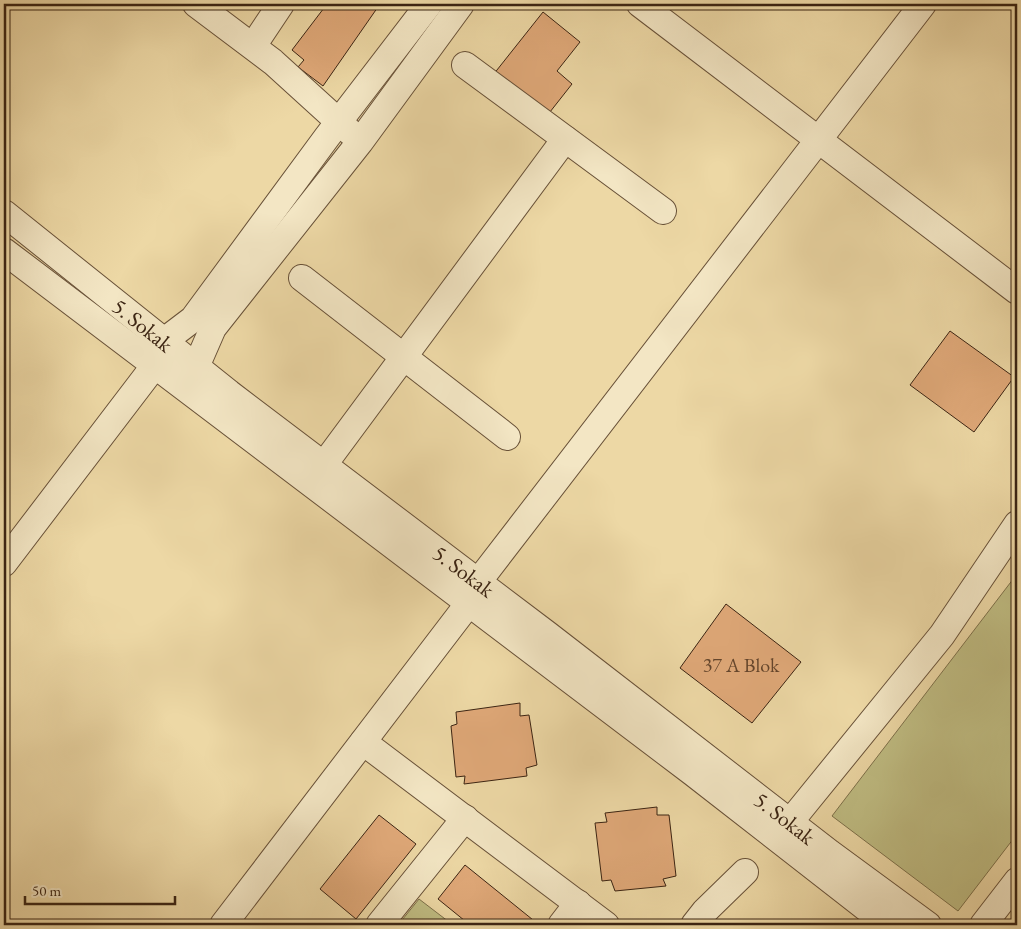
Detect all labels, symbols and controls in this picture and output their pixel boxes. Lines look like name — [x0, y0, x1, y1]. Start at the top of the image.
street label: 5. Sokak — [106, 292, 180, 359]
street label: 5. Sokak — [427, 539, 501, 605]
house number: 37 A Blok — [703, 652, 780, 678]
street label: 5. Sokak — [748, 785, 822, 852]
scale bar — [25, 874, 175, 906]
text: 50 m — [32, 881, 61, 900]

